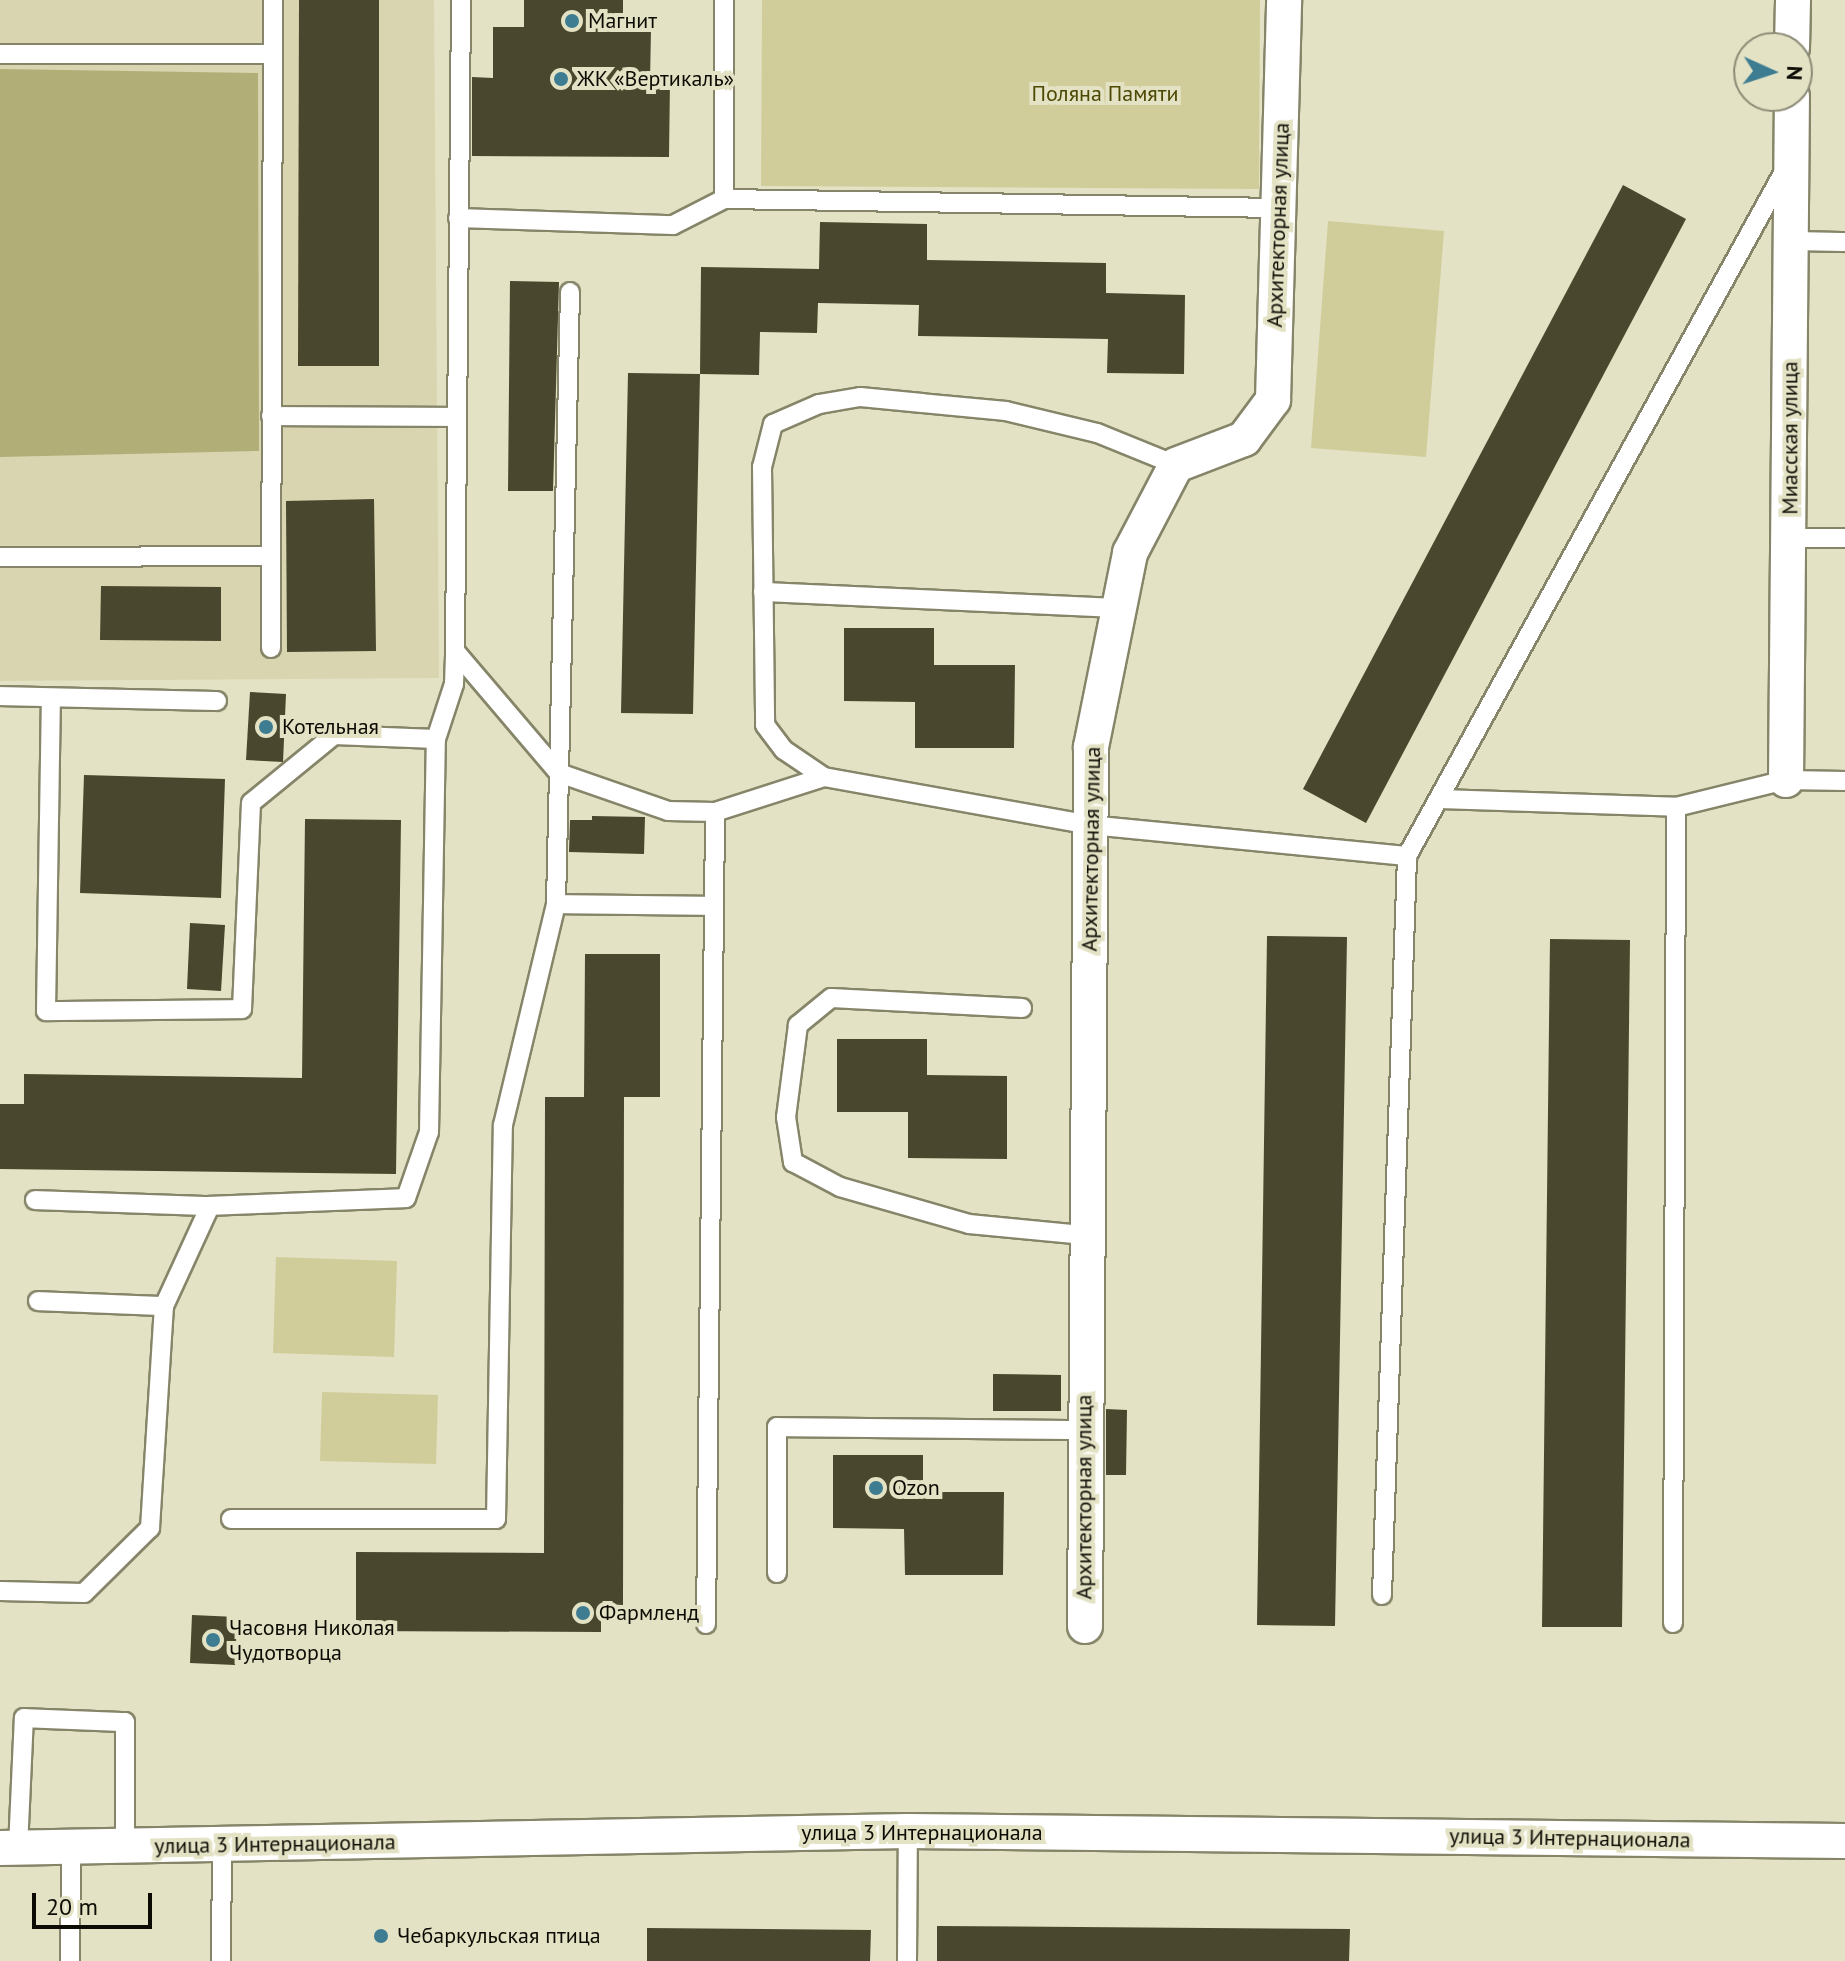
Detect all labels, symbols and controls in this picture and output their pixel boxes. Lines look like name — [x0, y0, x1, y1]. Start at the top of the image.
place label: Магнит — [588, 8, 657, 34]
marker: Магнит — [563, 12, 581, 30]
north arrow — [1733, 32, 1813, 112]
text: N — [1781, 65, 1809, 81]
place label: ЖК «Вертикаль» — [577, 66, 734, 92]
marker: ЖК «Вертикаль» — [552, 70, 570, 88]
park label: Поляна Памяти — [1031, 81, 1179, 107]
street label: Архитекторная улица — [1261, 122, 1295, 328]
street label: Миасская улица — [1777, 361, 1803, 515]
place label: Котельная — [282, 714, 379, 740]
marker: Котельная — [257, 718, 275, 736]
street label: Архитекторная улица — [1076, 746, 1106, 952]
street label: Архитекторная улица — [1071, 1395, 1097, 1599]
place label: Ozon — [892, 1475, 940, 1501]
marker: Ozon — [867, 1479, 885, 1497]
place label: Фармленд — [599, 1600, 699, 1626]
marker: Фармленд — [574, 1604, 592, 1622]
place label: Часовня Николая Чудотворца — [229, 1614, 395, 1666]
marker: Часовня Николая Чудотворца — [204, 1631, 222, 1649]
street label: улица 3 Интернационала — [801, 1820, 1043, 1846]
street label: улица 3 Интернационала — [1449, 1823, 1691, 1853]
street label: улица 3 Интернационала — [154, 1829, 396, 1859]
scale bar — [36, 1877, 156, 1927]
text: 20 m — [46, 1891, 98, 1922]
place label: Чебаркульская птица — [397, 1923, 601, 1949]
marker: Чебаркульская птица — [372, 1927, 390, 1945]

